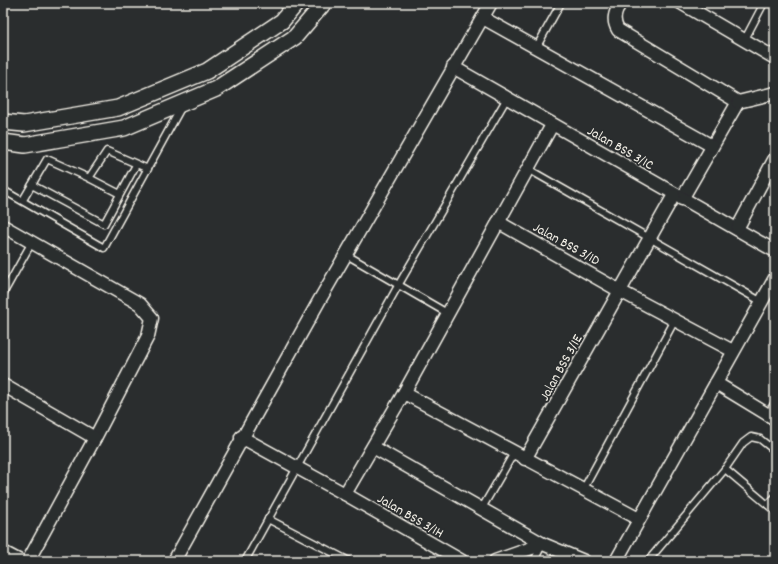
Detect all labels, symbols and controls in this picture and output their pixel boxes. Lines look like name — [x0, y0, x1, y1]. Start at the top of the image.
street label: Jalan BSS 3/1C — [583, 122, 657, 176]
street label: Jalan BSS 3/1D — [529, 218, 603, 271]
street label: Jalan BSS 3/1E — [535, 331, 589, 405]
street label: Jalan BSS 3/1H — [373, 490, 447, 544]

